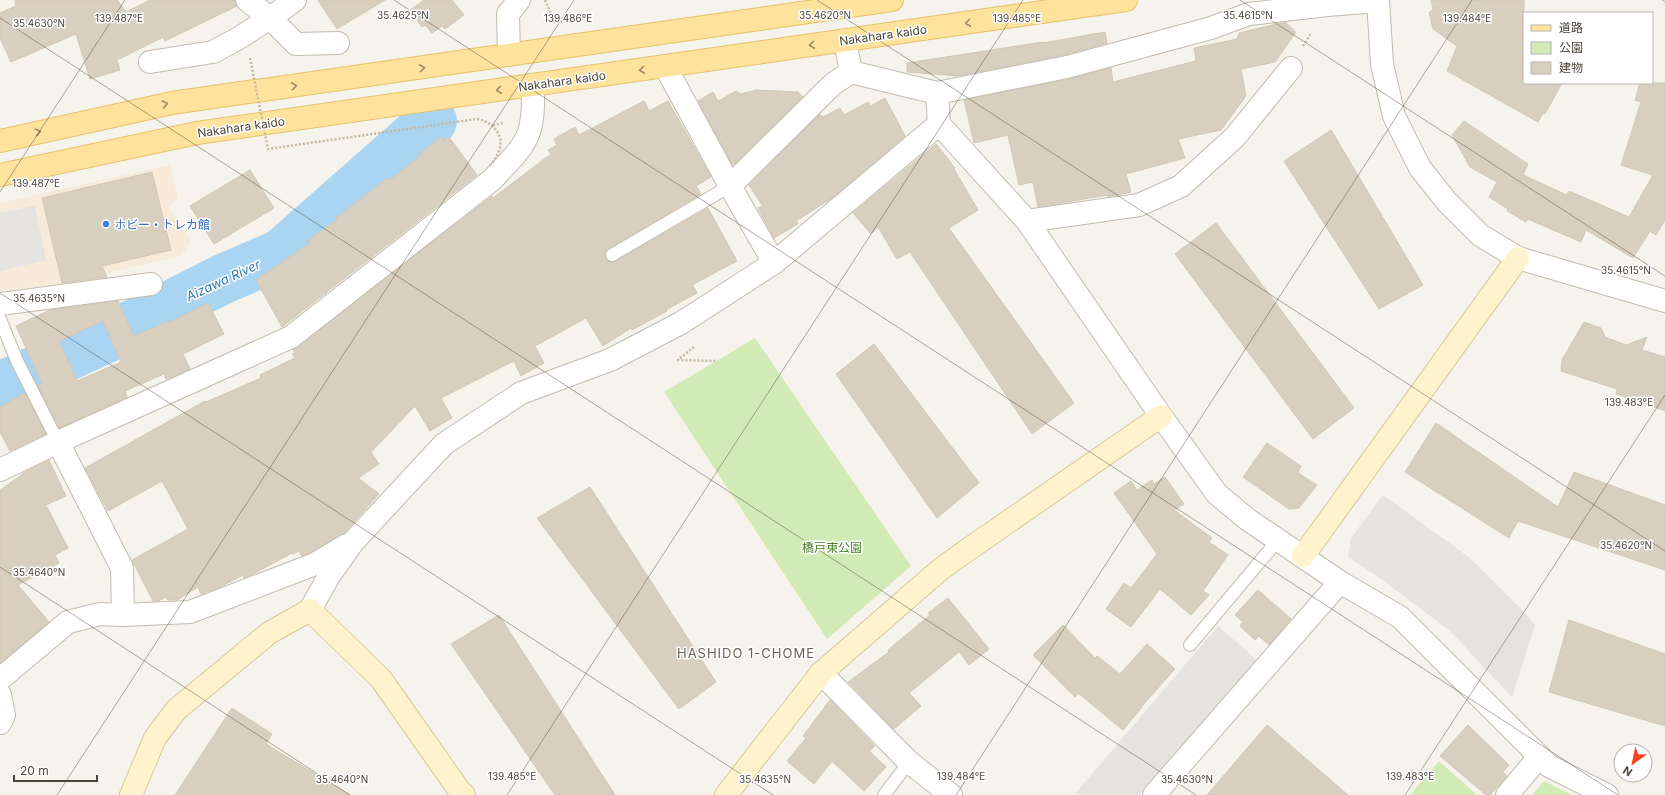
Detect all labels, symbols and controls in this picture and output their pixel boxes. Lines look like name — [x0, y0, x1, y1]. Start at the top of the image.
text: 35.4625°N — [377, 9, 429, 21]
text: 35.4620°N — [799, 9, 851, 21]
text: 35.4615°N — [1223, 9, 1273, 21]
text: 139.487°E — [95, 12, 143, 24]
text: 139.486°E — [544, 12, 592, 24]
text: 139.485°E — [993, 12, 1041, 24]
text: 139.484°E — [1443, 12, 1491, 24]
legend — [1523, 12, 1653, 84]
text: 35.4630°N — [13, 17, 65, 29]
one-way arrow — [965, 18, 971, 27]
text: 道路 — [1559, 20, 1583, 35]
street label: Nakahara kaido — [838, 21, 928, 49]
one-way arrow — [809, 40, 815, 49]
text: 公園 — [1559, 40, 1583, 55]
text: 建物 — [1559, 60, 1583, 75]
one-way arrow — [419, 64, 425, 73]
one-way arrow — [639, 65, 645, 74]
street label: Nakahara kaido — [517, 67, 607, 95]
one-way arrow — [291, 82, 297, 91]
one-way arrow — [496, 85, 502, 94]
one-way arrow — [162, 101, 168, 109]
street label: Nakahara kaido — [196, 113, 286, 141]
one-way arrow — [35, 129, 41, 137]
text: 139.487°E — [12, 177, 60, 189]
place label: ホビー・トレカ館 — [114, 217, 210, 232]
marker: ホビー・トレカ館 — [101, 219, 111, 229]
water label: Aizawa River — [182, 255, 264, 305]
text: 35.4615°N — [1601, 264, 1651, 276]
text: 35.4635°N — [13, 292, 65, 304]
text: 139.483°E — [1605, 396, 1653, 408]
text: 35.4620°N — [1600, 539, 1652, 551]
park label: 橋戸東公園 — [802, 540, 862, 555]
text: 35.4640°N — [13, 566, 65, 578]
district label: HASHIDO 1-CHOME — [677, 645, 815, 661]
north arrow — [1613, 743, 1653, 783]
scale bar — [14, 757, 97, 783]
text: 20 m — [20, 763, 49, 778]
text: N — [1620, 763, 1635, 780]
text: 139.485°E — [488, 770, 536, 782]
text: 139.484°E — [937, 770, 985, 782]
text: 139.483°E — [1386, 770, 1434, 782]
text: 35.4640°N — [316, 773, 368, 785]
text: 35.4635°N — [739, 773, 791, 785]
text: 35.4630°N — [1161, 773, 1213, 785]

